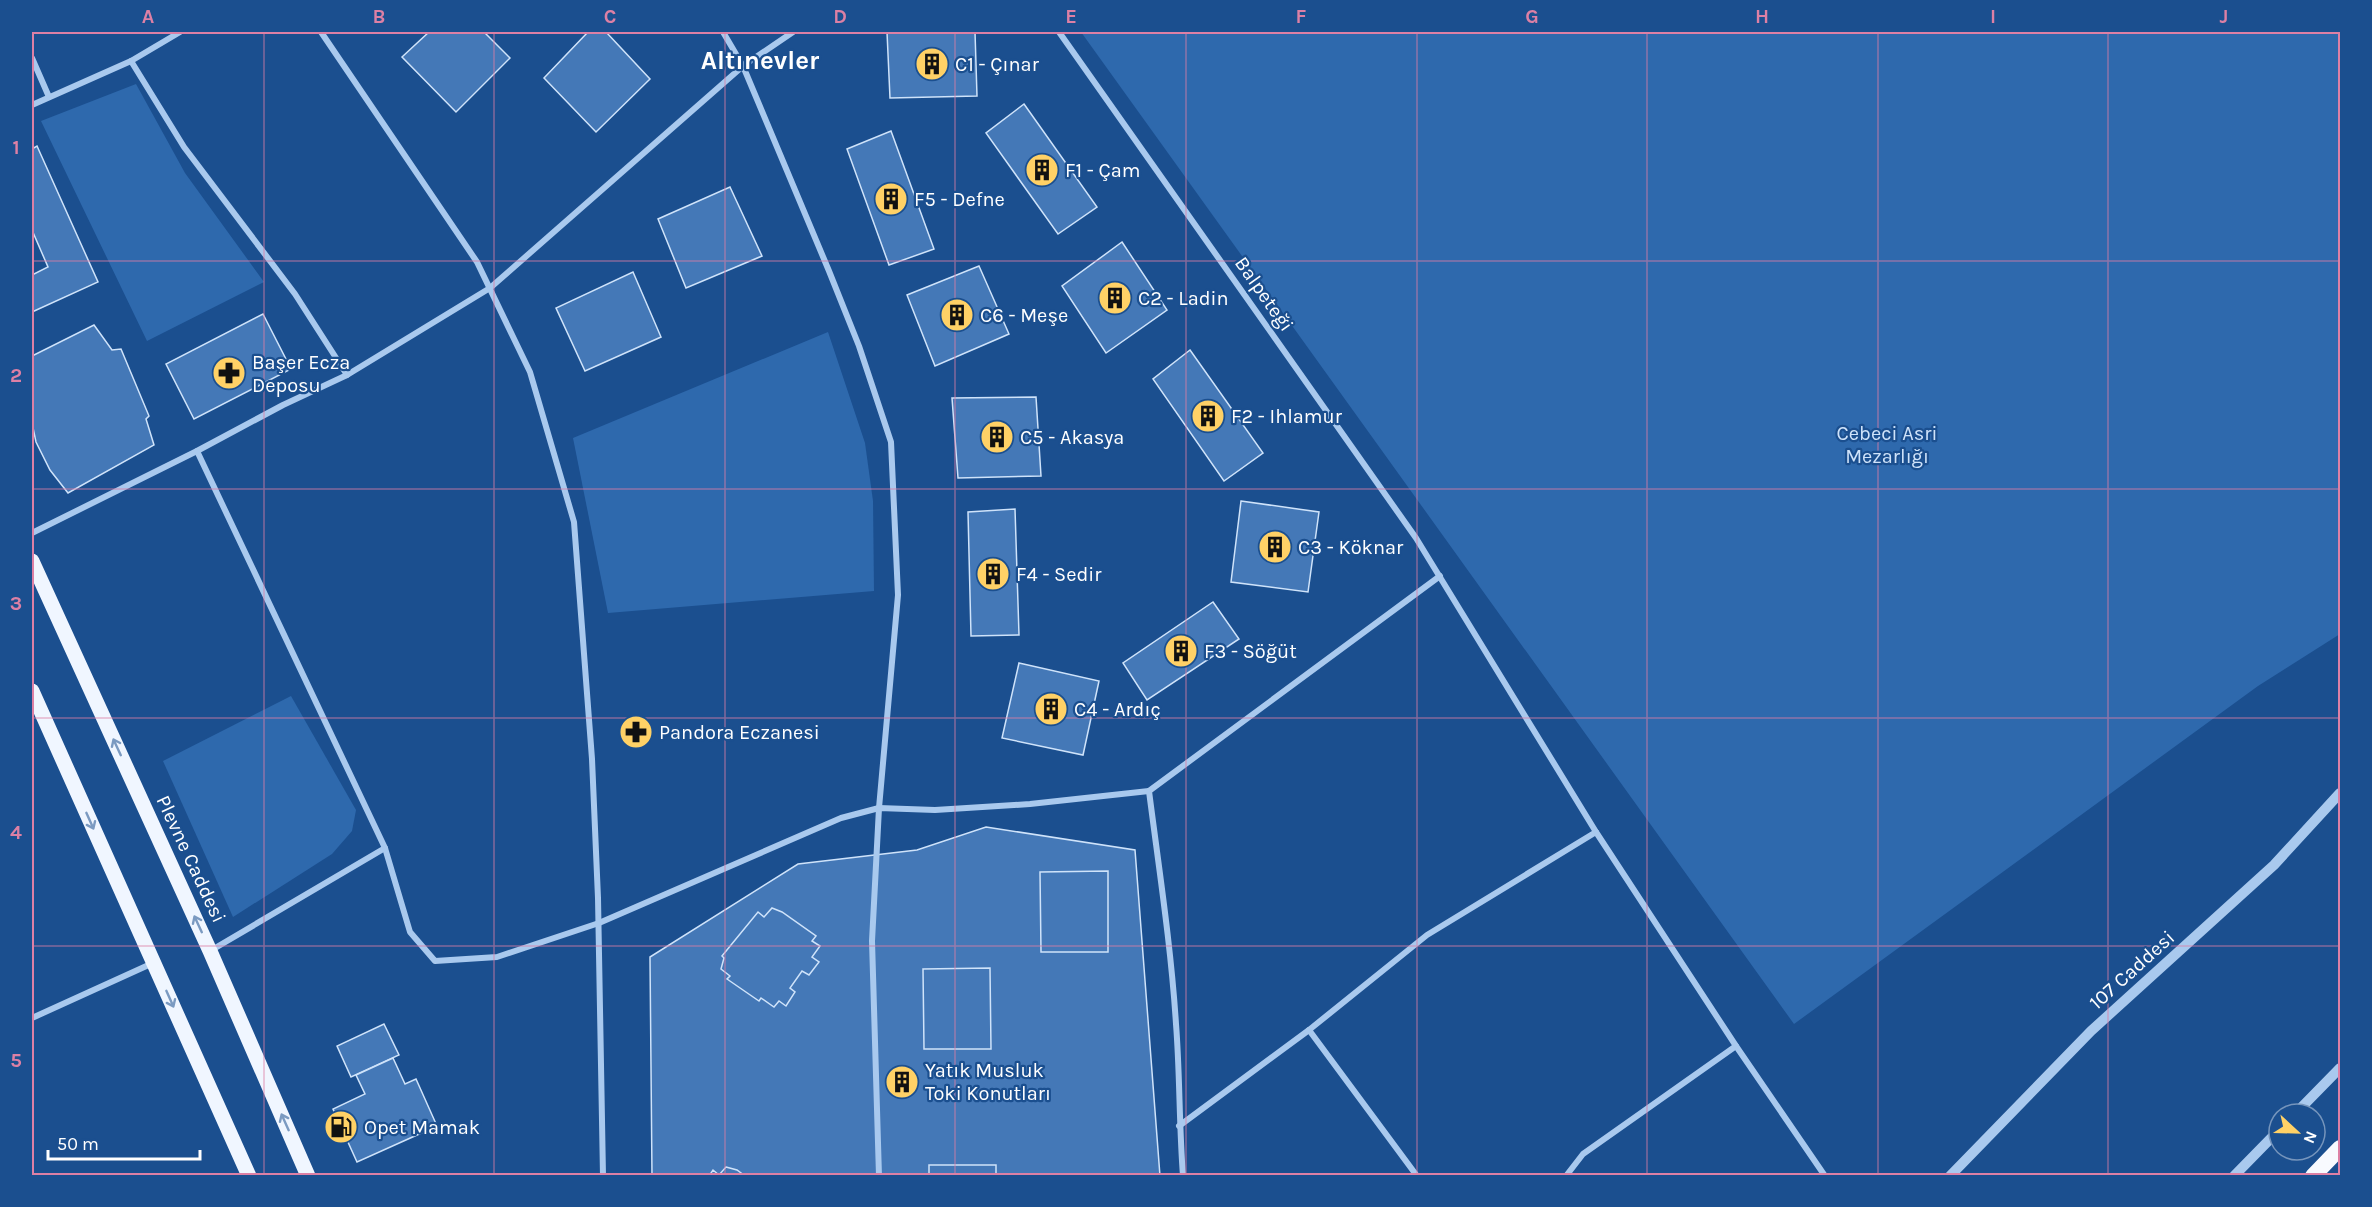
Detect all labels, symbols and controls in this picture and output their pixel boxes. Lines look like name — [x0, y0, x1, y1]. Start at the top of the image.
text: A — [142, 5, 155, 28]
text: B — [373, 5, 385, 28]
text: C — [604, 5, 616, 28]
text: D — [833, 5, 847, 28]
text: E — [1065, 5, 1077, 28]
text: F — [1296, 5, 1307, 28]
text: G — [1525, 5, 1539, 28]
text: H — [1755, 5, 1769, 28]
text: I — [1990, 5, 1996, 28]
text: J — [2220, 5, 2228, 28]
district label: Altınevler — [701, 45, 820, 76]
building icon: C1 - Çınar — [914, 46, 950, 82]
place label: C1 - Çınar — [955, 53, 1040, 76]
text: 1 — [12, 136, 20, 159]
building icon: F1 - Çam — [1024, 152, 1060, 188]
place label: F1 - Çam — [1065, 159, 1141, 182]
building icon: F5 - Defne — [873, 181, 909, 217]
place label: F5 - Defne — [914, 188, 1005, 211]
street label: Balpeteği — [1230, 252, 1298, 336]
building icon: C2 - Ladin — [1097, 280, 1133, 316]
place label: C2 - Ladin — [1138, 287, 1229, 310]
building icon: C6 - Meşe — [939, 297, 975, 333]
place label: C6 - Meşe — [980, 304, 1068, 327]
place label: Başer Ecza Deposu — [252, 351, 350, 397]
pharmacy icon: Başer Ecza Deposu — [211, 355, 247, 391]
text: 2 — [10, 364, 22, 387]
building icon: F2 - Ihlamur — [1190, 398, 1226, 434]
place label: F2 - Ihlamur — [1231, 405, 1343, 428]
building icon: C5 - Akasya — [979, 419, 1015, 455]
park label: Cebeci Asri Mezarlığı — [1837, 422, 1937, 468]
place label: C5 - Akasya — [1020, 426, 1124, 449]
building icon: C3 - Köknar — [1257, 529, 1293, 565]
place label: C3 - Köknar — [1298, 536, 1404, 559]
building icon: F4 - Sedir — [975, 556, 1011, 592]
place label: F4 - Sedir — [1016, 563, 1102, 586]
text: 3 — [10, 592, 22, 615]
building icon: F3 - Söğüt — [1163, 633, 1199, 669]
place label: F3 - Söğüt — [1204, 640, 1297, 663]
building icon: C4 - Ardıç — [1033, 691, 1069, 727]
place label: C4 - Ardıç — [1074, 698, 1161, 721]
pharmacy icon: Pandora Eczanesi — [618, 714, 654, 750]
place label: Pandora Eczanesi — [659, 721, 820, 744]
one-way arrow — [110, 738, 121, 756]
street label: Plevne Caddesi — [151, 792, 231, 926]
one-way arrow — [85, 812, 96, 830]
text: 4 — [10, 821, 22, 844]
one-way arrow — [192, 916, 203, 934]
street label: 107 Caddesi — [2085, 926, 2179, 1014]
one-way arrow — [164, 990, 176, 1008]
text: 5 — [10, 1049, 22, 1072]
place label: Yatık Musluk Toki Konutları — [925, 1059, 1051, 1105]
building icon: Yatık Musluk Toki Konutları — [884, 1064, 920, 1100]
north arrow — [2267, 1102, 2327, 1162]
fuel station icon: Opet Mamak — [323, 1109, 359, 1145]
one-way arrow — [279, 1113, 290, 1132]
place label: Opet Mamak — [364, 1116, 480, 1139]
scale bar — [48, 1123, 200, 1161]
text: N — [2299, 1129, 2321, 1146]
text: 50 m — [57, 1133, 99, 1155]

